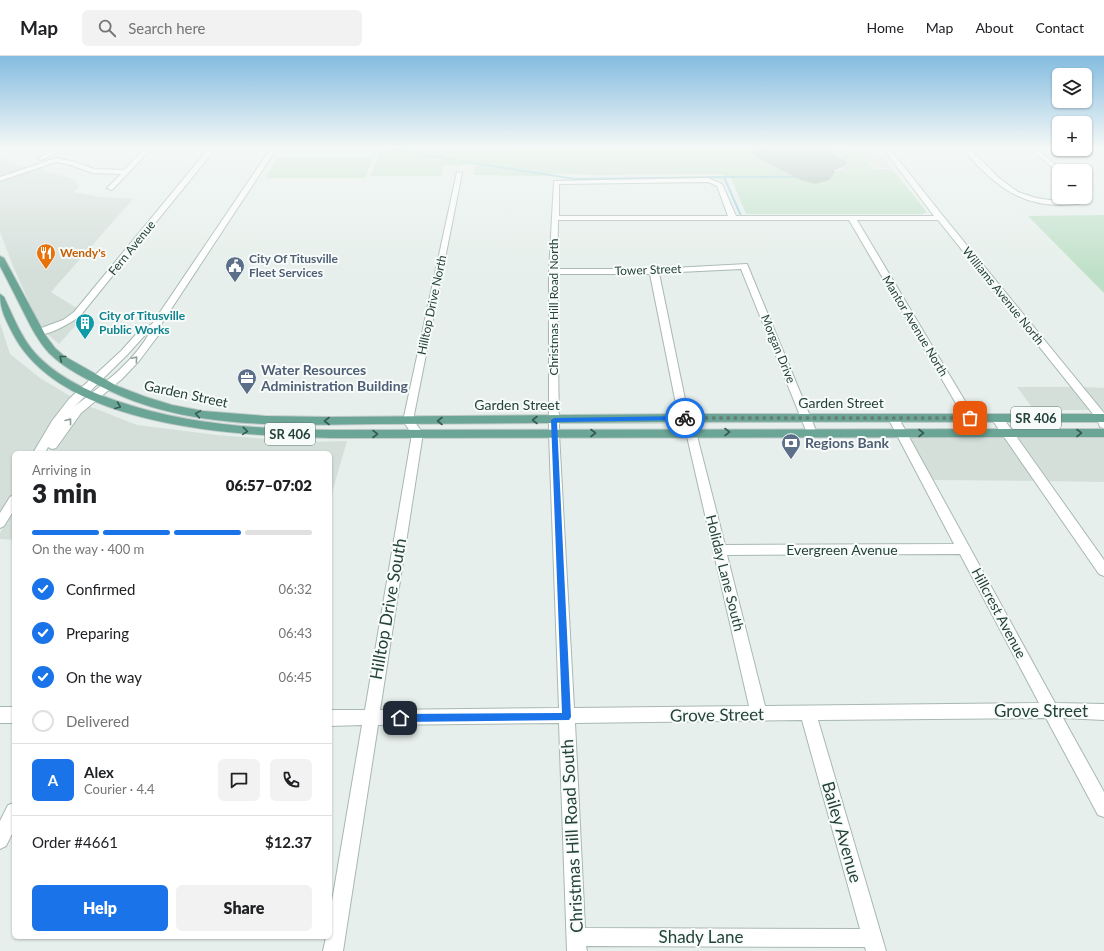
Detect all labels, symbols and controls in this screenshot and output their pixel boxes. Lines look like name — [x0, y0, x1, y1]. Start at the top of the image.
search box — [82, 10, 362, 46]
text: Map — [20, 16, 58, 39]
icon: search — [96, 17, 118, 39]
text: Search here — [128, 19, 206, 37]
text: Home — [866, 19, 904, 36]
text: Map — [926, 19, 953, 36]
text: About — [975, 19, 1013, 36]
text: Contact — [1035, 19, 1084, 36]
map controls — [1052, 68, 1092, 204]
button: layers — [1052, 68, 1092, 108]
button: + — [1052, 116, 1092, 156]
button: − — [1052, 164, 1092, 204]
street label: Fern Avenue — [105, 217, 158, 278]
street label: Christmas Hill Road North — [546, 238, 561, 376]
restaurant icon: Wendy's — [35, 242, 57, 270]
street label: Williams Avenue North — [959, 244, 1047, 348]
place label: Wendy's — [60, 245, 106, 260]
place label: City Of Titusville Fleet Services — [249, 251, 339, 280]
street label: Hilltop Drive North — [414, 254, 449, 356]
public building icon: City Of Titusville Fleet Services — [224, 255, 246, 283]
street label: Tower Street — [614, 261, 682, 278]
street label: Mantor Avenue North — [879, 272, 952, 379]
place label: City of Titusville Public Works — [99, 308, 186, 337]
building icon: City of Titusville Public Works — [74, 312, 96, 340]
street label: Morgan Drive — [758, 312, 799, 385]
one-way arrow — [59, 356, 66, 363]
one-way arrow — [130, 356, 137, 364]
place label: Water Resources Administration Building — [260, 361, 409, 394]
office icon: Water Resources Administration Building — [236, 367, 258, 395]
street label: Garden Street — [143, 376, 230, 411]
street label: Garden Street — [798, 394, 884, 411]
street label: Garden Street — [474, 396, 560, 413]
courier — [665, 398, 705, 438]
one-way arrow — [114, 401, 121, 409]
pin — [953, 401, 987, 435]
icon: bike — [674, 407, 696, 429]
icon: bag — [959, 407, 981, 429]
road number: SR 406 — [1011, 407, 1061, 429]
one-way arrow — [195, 410, 201, 419]
one-way arrow — [532, 416, 538, 424]
one-way arrow — [324, 417, 330, 425]
one-way arrow — [437, 417, 443, 425]
one-way arrow — [64, 418, 71, 425]
road number: SR 406 — [265, 423, 315, 445]
one-way arrow — [242, 426, 248, 435]
one-way arrow — [724, 428, 730, 436]
one-way arrow — [372, 429, 378, 438]
one-way arrow — [590, 429, 596, 437]
one-way arrow — [918, 429, 924, 437]
one-way arrow — [1076, 429, 1082, 437]
bank icon: Regions Bank — [780, 432, 802, 460]
place label: Regions Bank — [805, 434, 890, 451]
text: Arriving in — [32, 462, 91, 478]
text: 06:57–07:02 — [226, 476, 312, 494]
text: 3 min — [32, 477, 97, 509]
street label: Holiday Lane South — [703, 513, 748, 633]
street label: Hilltop Drive South — [365, 537, 410, 681]
text: On the way · 400 m — [32, 541, 144, 557]
street label: Evergreen Avenue — [786, 541, 898, 558]
street label: Hillcrest Avenue — [968, 565, 1030, 661]
icon: check — [32, 578, 54, 600]
text: Confirmed — [66, 580, 135, 598]
text: 06:32 — [279, 581, 312, 597]
icon: check — [32, 622, 54, 644]
text: Preparing — [66, 624, 129, 642]
text: 06:43 — [279, 625, 312, 641]
icon: check — [32, 666, 54, 688]
text: On the way — [66, 668, 142, 686]
text: 06:45 — [279, 669, 312, 685]
street label: Grove Street — [994, 700, 1088, 721]
pin — [383, 701, 417, 735]
street label: Grove Street — [670, 703, 764, 726]
icon: home — [389, 707, 411, 729]
text: Delivered — [66, 712, 129, 730]
street label: Christmas Hill Road South — [556, 739, 587, 933]
button: chat — [218, 759, 260, 801]
button: phone — [270, 759, 312, 801]
text: Alex — [84, 763, 114, 781]
text: A — [48, 771, 58, 789]
street label: Bailey Avenue — [818, 779, 867, 885]
text: Courier · 4.4 — [84, 781, 155, 797]
text: Order #4661 — [32, 833, 118, 851]
text: $12.37 — [265, 833, 312, 851]
button: Help — [32, 885, 168, 931]
button: Share — [176, 885, 312, 931]
street label: Shady Lane — [659, 926, 743, 947]

